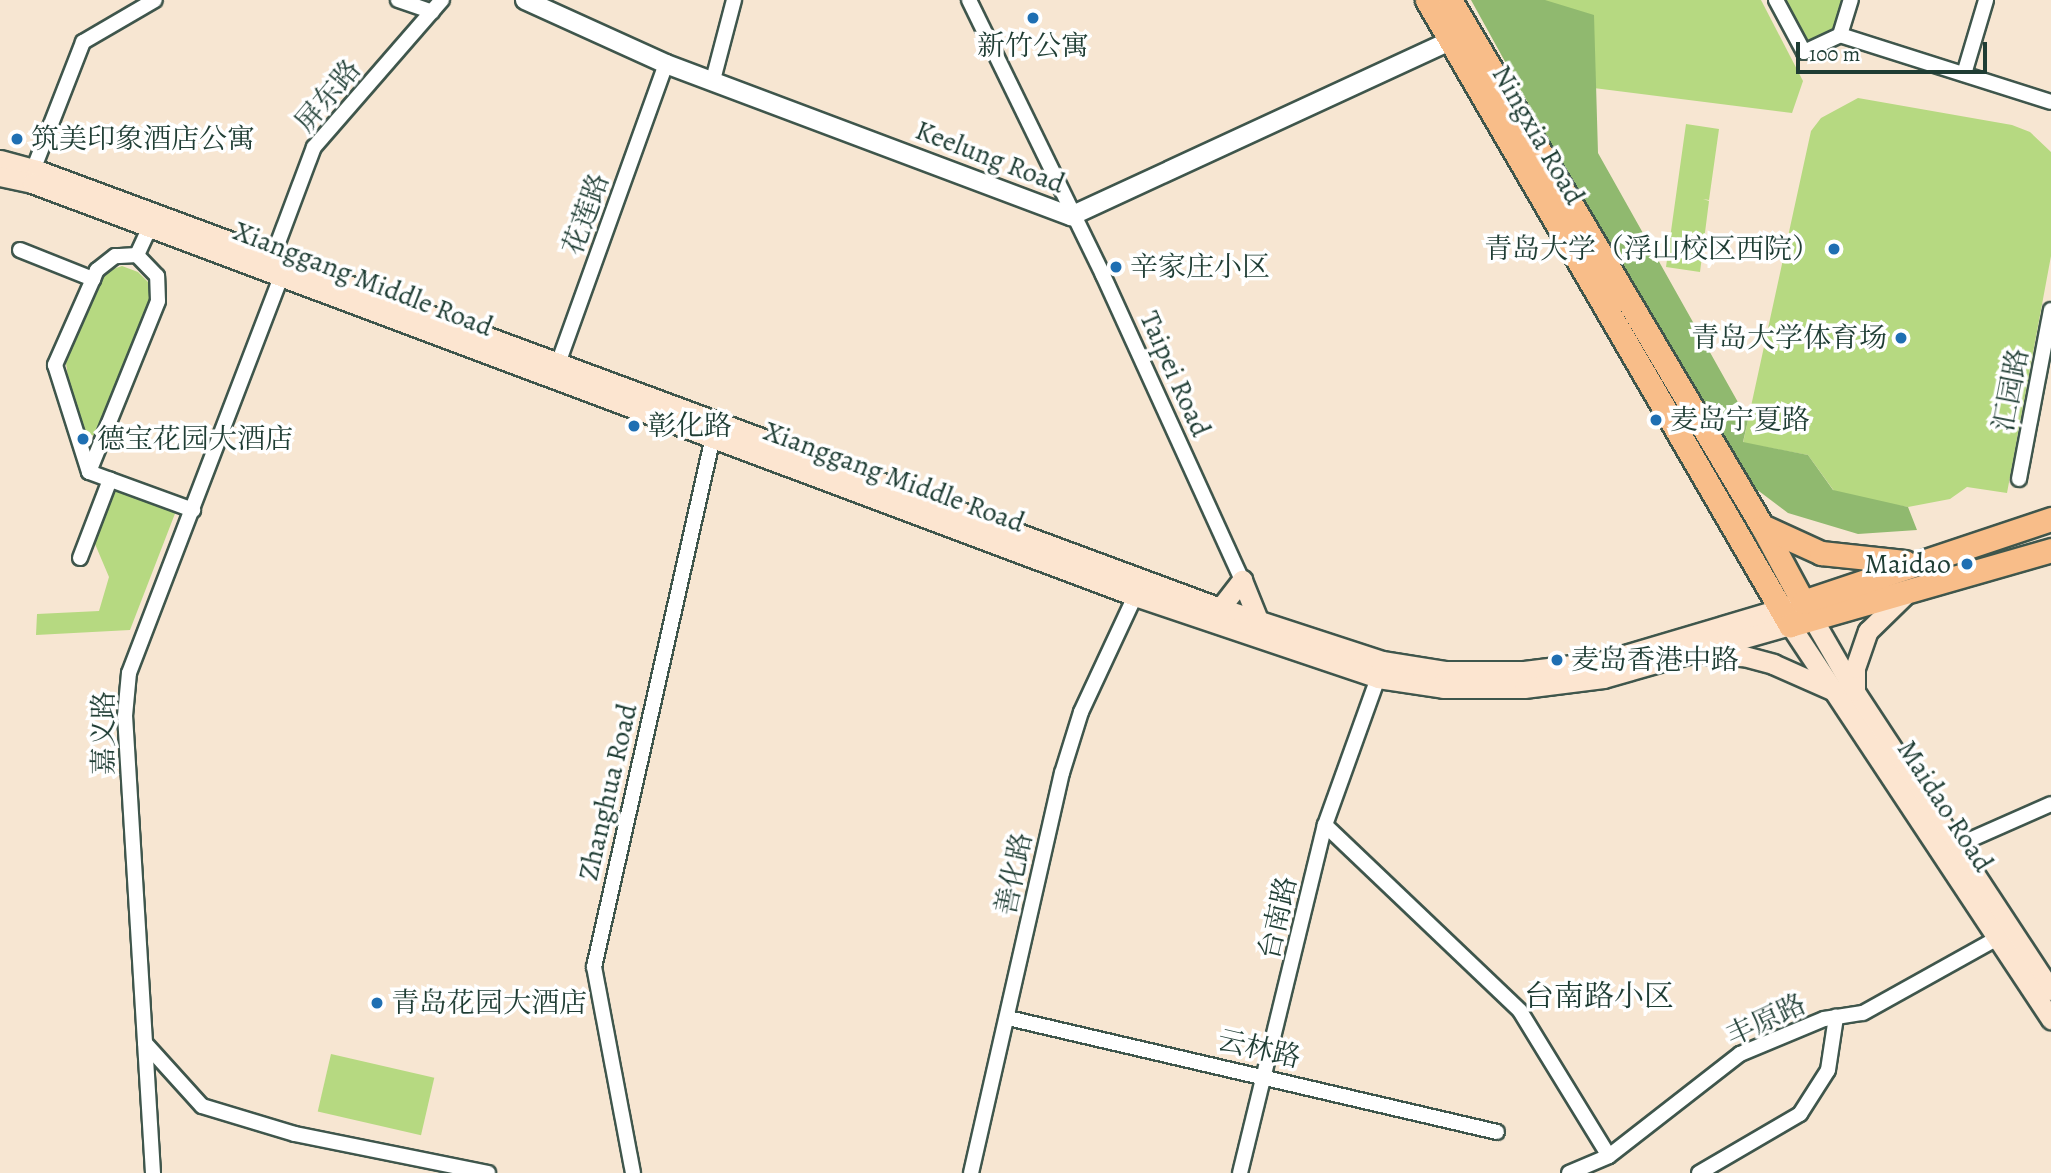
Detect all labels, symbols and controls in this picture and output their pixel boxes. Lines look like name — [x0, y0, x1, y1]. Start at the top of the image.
marker: 新竹公寓 — [1025, 10, 1041, 26]
scale bar — [1799, 28, 1990, 72]
place label: 新竹公寓 — [977, 29, 1089, 63]
text: 100 m — [1809, 40, 1860, 68]
street label: 屏东路 — [288, 53, 368, 139]
street label: Ningxia Road — [1485, 59, 1591, 211]
street label: Keelung Road — [911, 113, 1069, 201]
place label: 筑美印象酒店公寓 — [31, 122, 255, 156]
marker: 筑美印象酒店公寓 — [9, 131, 25, 147]
street label: 花莲路 — [556, 169, 616, 259]
street label: Xianggang Middle Road — [229, 214, 497, 344]
place label: 青岛大学（浮山校区西院） — [1484, 232, 1820, 266]
marker: 青岛大学（浮山校区西院） — [1826, 241, 1842, 257]
place label: 辛家庄小区 — [1130, 250, 1270, 284]
marker: 辛家庄小区 — [1108, 259, 1124, 275]
street label: Taipei Road — [1132, 306, 1218, 442]
place label: 青岛大学体育场 — [1691, 321, 1887, 355]
marker: 青岛大学体育场 — [1893, 330, 1909, 346]
street label: 汇园路 — [1986, 346, 2036, 434]
place label: 麦岛宁夏路 — [1670, 403, 1810, 437]
place label: 彰化路 — [648, 409, 732, 443]
marker: 麦岛宁夏路 — [1648, 412, 1664, 428]
street label: Xianggang Middle Road — [759, 414, 1029, 540]
marker: 彰化路 — [626, 418, 642, 434]
place label: 德宝花园大酒店 — [97, 422, 293, 456]
marker: 德宝花园大酒店 — [75, 431, 91, 447]
place label: Maidao — [1865, 547, 1951, 581]
marker: Maidao — [1957, 554, 1977, 574]
place label: 麦岛香港中路 — [1571, 643, 1739, 677]
marker: 麦岛香港中路 — [1549, 652, 1565, 668]
street label: 嘉义路 — [87, 691, 121, 775]
street label: Zhanghua Road — [571, 700, 645, 884]
street label: Maidao Road — [1890, 734, 2000, 878]
street label: 善化路 — [989, 829, 1039, 919]
street label: 台南路 — [1252, 873, 1304, 963]
district label: 台南路小区 — [1524, 978, 1674, 1014]
place label: 青岛花园大酒店 — [391, 986, 587, 1020]
street label: 丰原路 — [1721, 987, 1811, 1053]
marker: 青岛花园大酒店 — [369, 995, 385, 1011]
street label: 云林路 — [1214, 1023, 1304, 1075]

